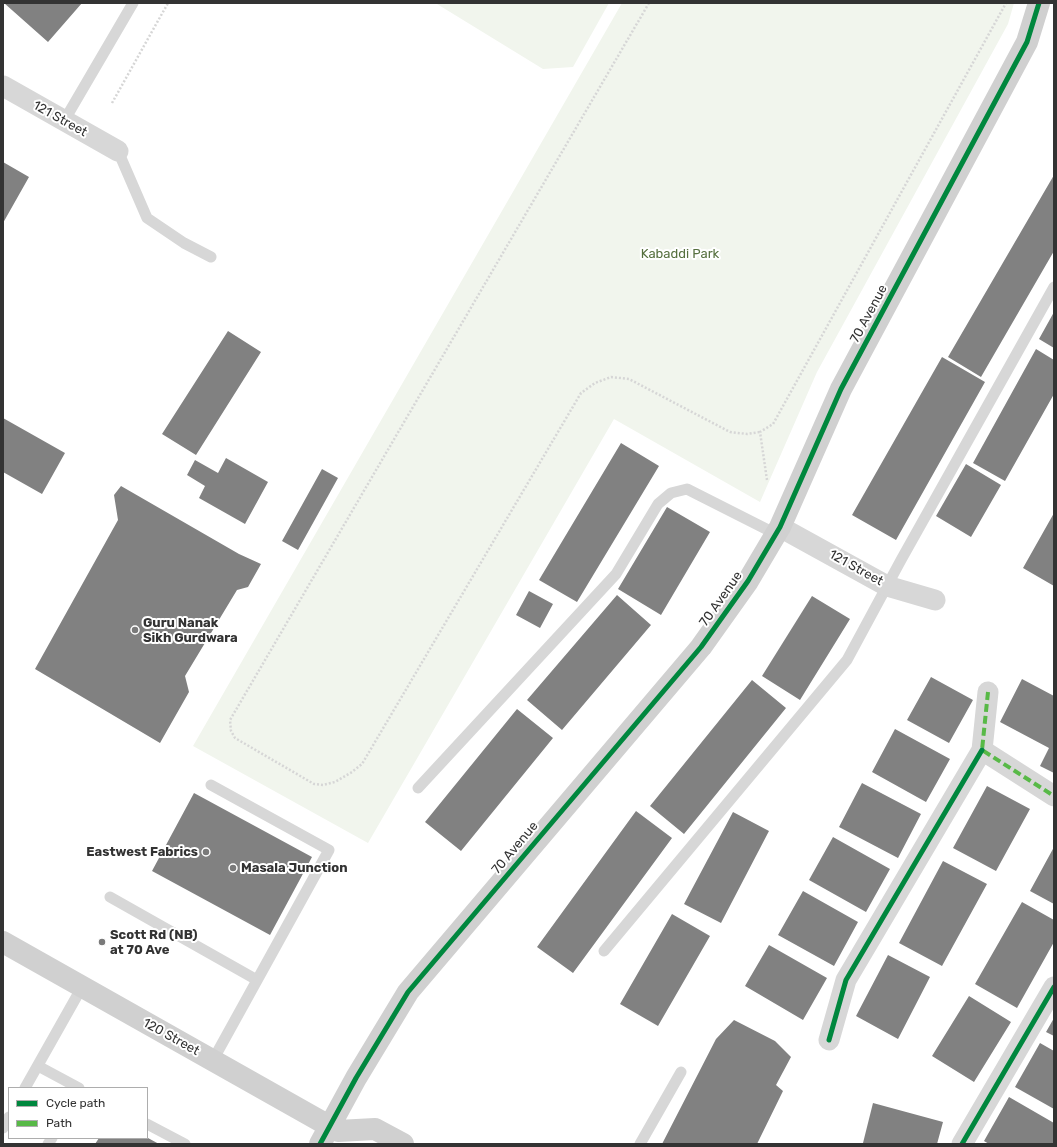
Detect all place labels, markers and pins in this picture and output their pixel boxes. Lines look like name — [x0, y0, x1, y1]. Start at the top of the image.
place label: Guru Nanak Sikh Gurdwara — [143, 615, 238, 646]
marker: Guru Nanak Sikh Gurdwara — [130, 625, 140, 635]
place label: Eastwest Fabrics — [86, 844, 198, 860]
marker: Eastwest Fabrics — [201, 847, 211, 857]
place label: Masala Junction — [241, 860, 348, 876]
marker: Masala Junction — [228, 863, 238, 873]
place label: Scott Rd (NB) at 70 Ave — [110, 927, 198, 958]
marker: Scott Rd (NB) at 70 Ave — [97, 937, 107, 947]

